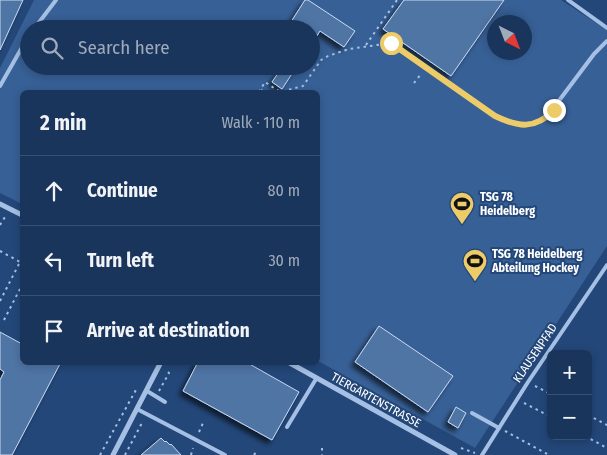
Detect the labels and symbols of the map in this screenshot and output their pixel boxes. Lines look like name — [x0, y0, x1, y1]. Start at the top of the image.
north arrow — [487, 15, 532, 60]
route start — [380, 32, 403, 55]
route end — [543, 99, 566, 122]
place label: TSG 78 Heidelberg — [480, 190, 535, 218]
sports icon: TSG 78 Heidelberg — [449, 191, 475, 225]
place label: TSG 78 Heidelberg Abteilung Hockey — [491, 247, 582, 275]
sports icon: TSG 78 Heidelberg Abteilung Hockey — [462, 248, 488, 282]
street label: KLAUSENPFAD — [510, 321, 560, 385]
street label: TIERGARTENSTRASSE — [329, 370, 424, 431]

